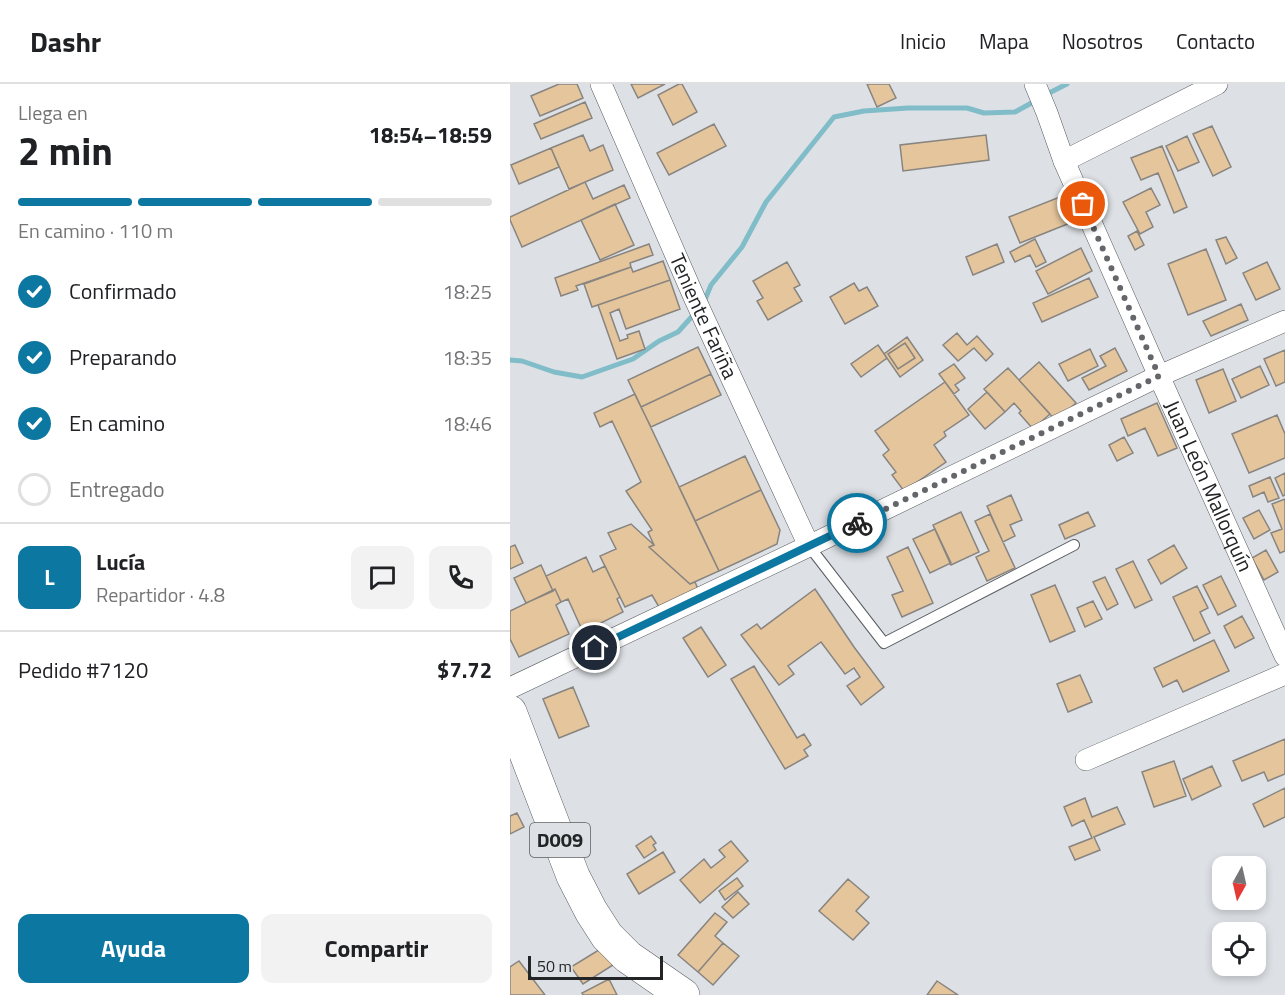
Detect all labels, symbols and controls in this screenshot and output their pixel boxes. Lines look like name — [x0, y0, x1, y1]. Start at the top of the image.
text: Dashr — [30, 20, 101, 63]
text: Inicio — [900, 25, 946, 57]
text: Mapa — [979, 25, 1029, 57]
text: Nosotros — [1062, 25, 1143, 57]
text: Contacto — [1176, 25, 1255, 57]
text: Llega en — [18, 97, 88, 128]
text: 18:54–18:59 — [369, 118, 492, 152]
text: 2 min — [18, 121, 113, 180]
pin — [1057, 178, 1108, 229]
icon: bag — [1066, 187, 1099, 220]
text: En camino · 110 m — [18, 215, 173, 246]
street label: Teniente Fariña — [662, 248, 747, 384]
text: Confirmado — [69, 274, 177, 308]
icon: check — [18, 275, 51, 308]
text: 18:25 — [443, 276, 492, 307]
text: Preparando — [69, 340, 177, 374]
icon: check — [18, 341, 51, 374]
text: 18:35 — [443, 342, 492, 373]
street label: Juan León Mallorquín — [1157, 395, 1262, 577]
text: En camino — [69, 406, 165, 440]
icon: check — [18, 407, 51, 440]
text: 18:46 — [443, 408, 492, 439]
text: Entregado — [69, 472, 165, 506]
courier — [827, 493, 887, 553]
icon: bike — [841, 507, 874, 540]
text: Lucía — [96, 545, 145, 579]
button: chat — [351, 546, 414, 609]
button: phone — [429, 546, 492, 609]
text: L — [44, 560, 55, 594]
text: Repartidor · 4.8 — [96, 579, 225, 610]
pin — [569, 622, 620, 673]
icon: home — [578, 631, 611, 664]
text: Pedido #7120 — [18, 653, 148, 687]
text: $7.72 — [437, 653, 492, 687]
road number: D009 — [530, 823, 590, 857]
north arrow — [1212, 856, 1266, 910]
map controls — [1212, 856, 1266, 976]
button: Ayuda — [18, 914, 249, 983]
button: Compartir — [261, 914, 492, 983]
button: locate — [1212, 922, 1266, 976]
scale bar — [528, 953, 663, 980]
text: 50 m — [537, 954, 572, 978]

